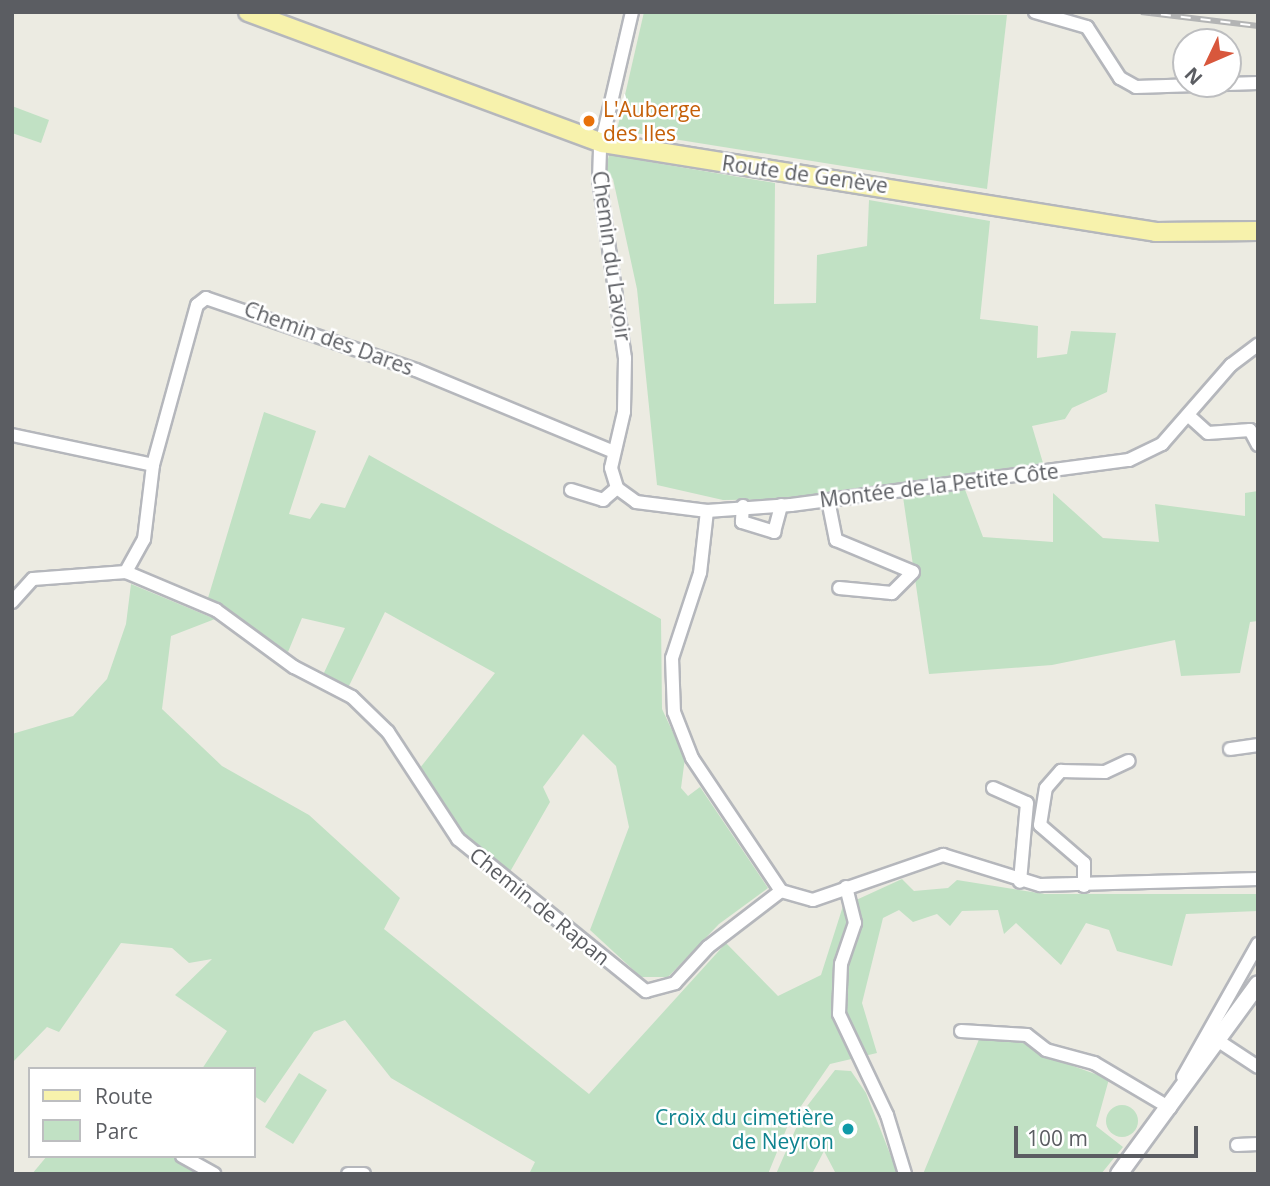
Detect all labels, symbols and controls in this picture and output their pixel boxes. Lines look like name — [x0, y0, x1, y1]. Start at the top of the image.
north arrow — [1172, 28, 1242, 98]
text: N — [1179, 62, 1208, 91]
place label: L'Auberge des Iles — [603, 96, 701, 146]
marker: L'Auberge des Iles — [581, 113, 597, 129]
street label: Route de Genève — [720, 150, 890, 198]
street label: Chemin du Lavoir — [588, 169, 636, 343]
street label: Chemin des Dares — [241, 296, 417, 380]
street label: Montée de la Petite Côte — [818, 458, 1060, 512]
street label: Chemin de Rapan — [465, 842, 615, 970]
legend — [28, 1067, 256, 1158]
text: Route — [95, 1082, 153, 1110]
place label: Croix du cimetière de Neyron — [655, 1104, 834, 1154]
scale bar — [1018, 1112, 1202, 1156]
text: Parc — [95, 1117, 138, 1145]
marker: Croix du cimetière de Neyron — [840, 1121, 856, 1137]
text: 100 m — [1027, 1124, 1088, 1152]

